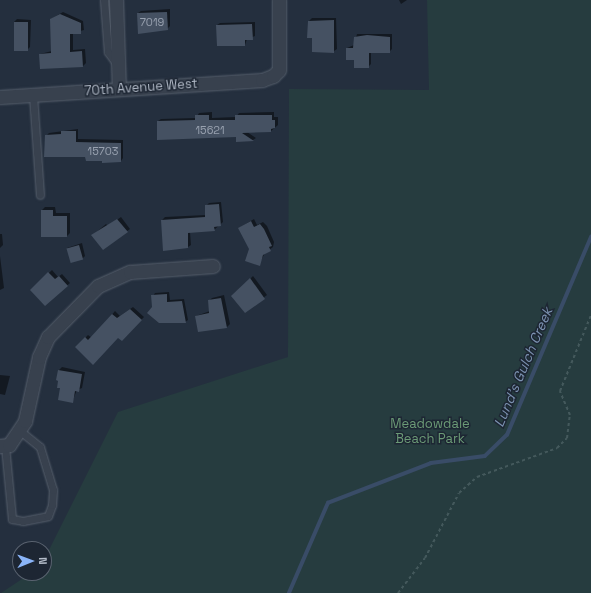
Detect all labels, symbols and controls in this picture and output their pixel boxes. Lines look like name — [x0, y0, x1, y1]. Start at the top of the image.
house number: 7019 — [140, 15, 164, 29]
street label: 70th Avenue West — [84, 76, 198, 100]
house number: 15621 — [195, 123, 225, 137]
house number: 15703 — [88, 144, 118, 158]
water label: Lund's Gulch Creek — [490, 305, 556, 429]
park label: Meadowdale Beach Park — [390, 417, 470, 448]
north arrow — [12, 541, 52, 581]
text: N — [36, 557, 50, 565]

